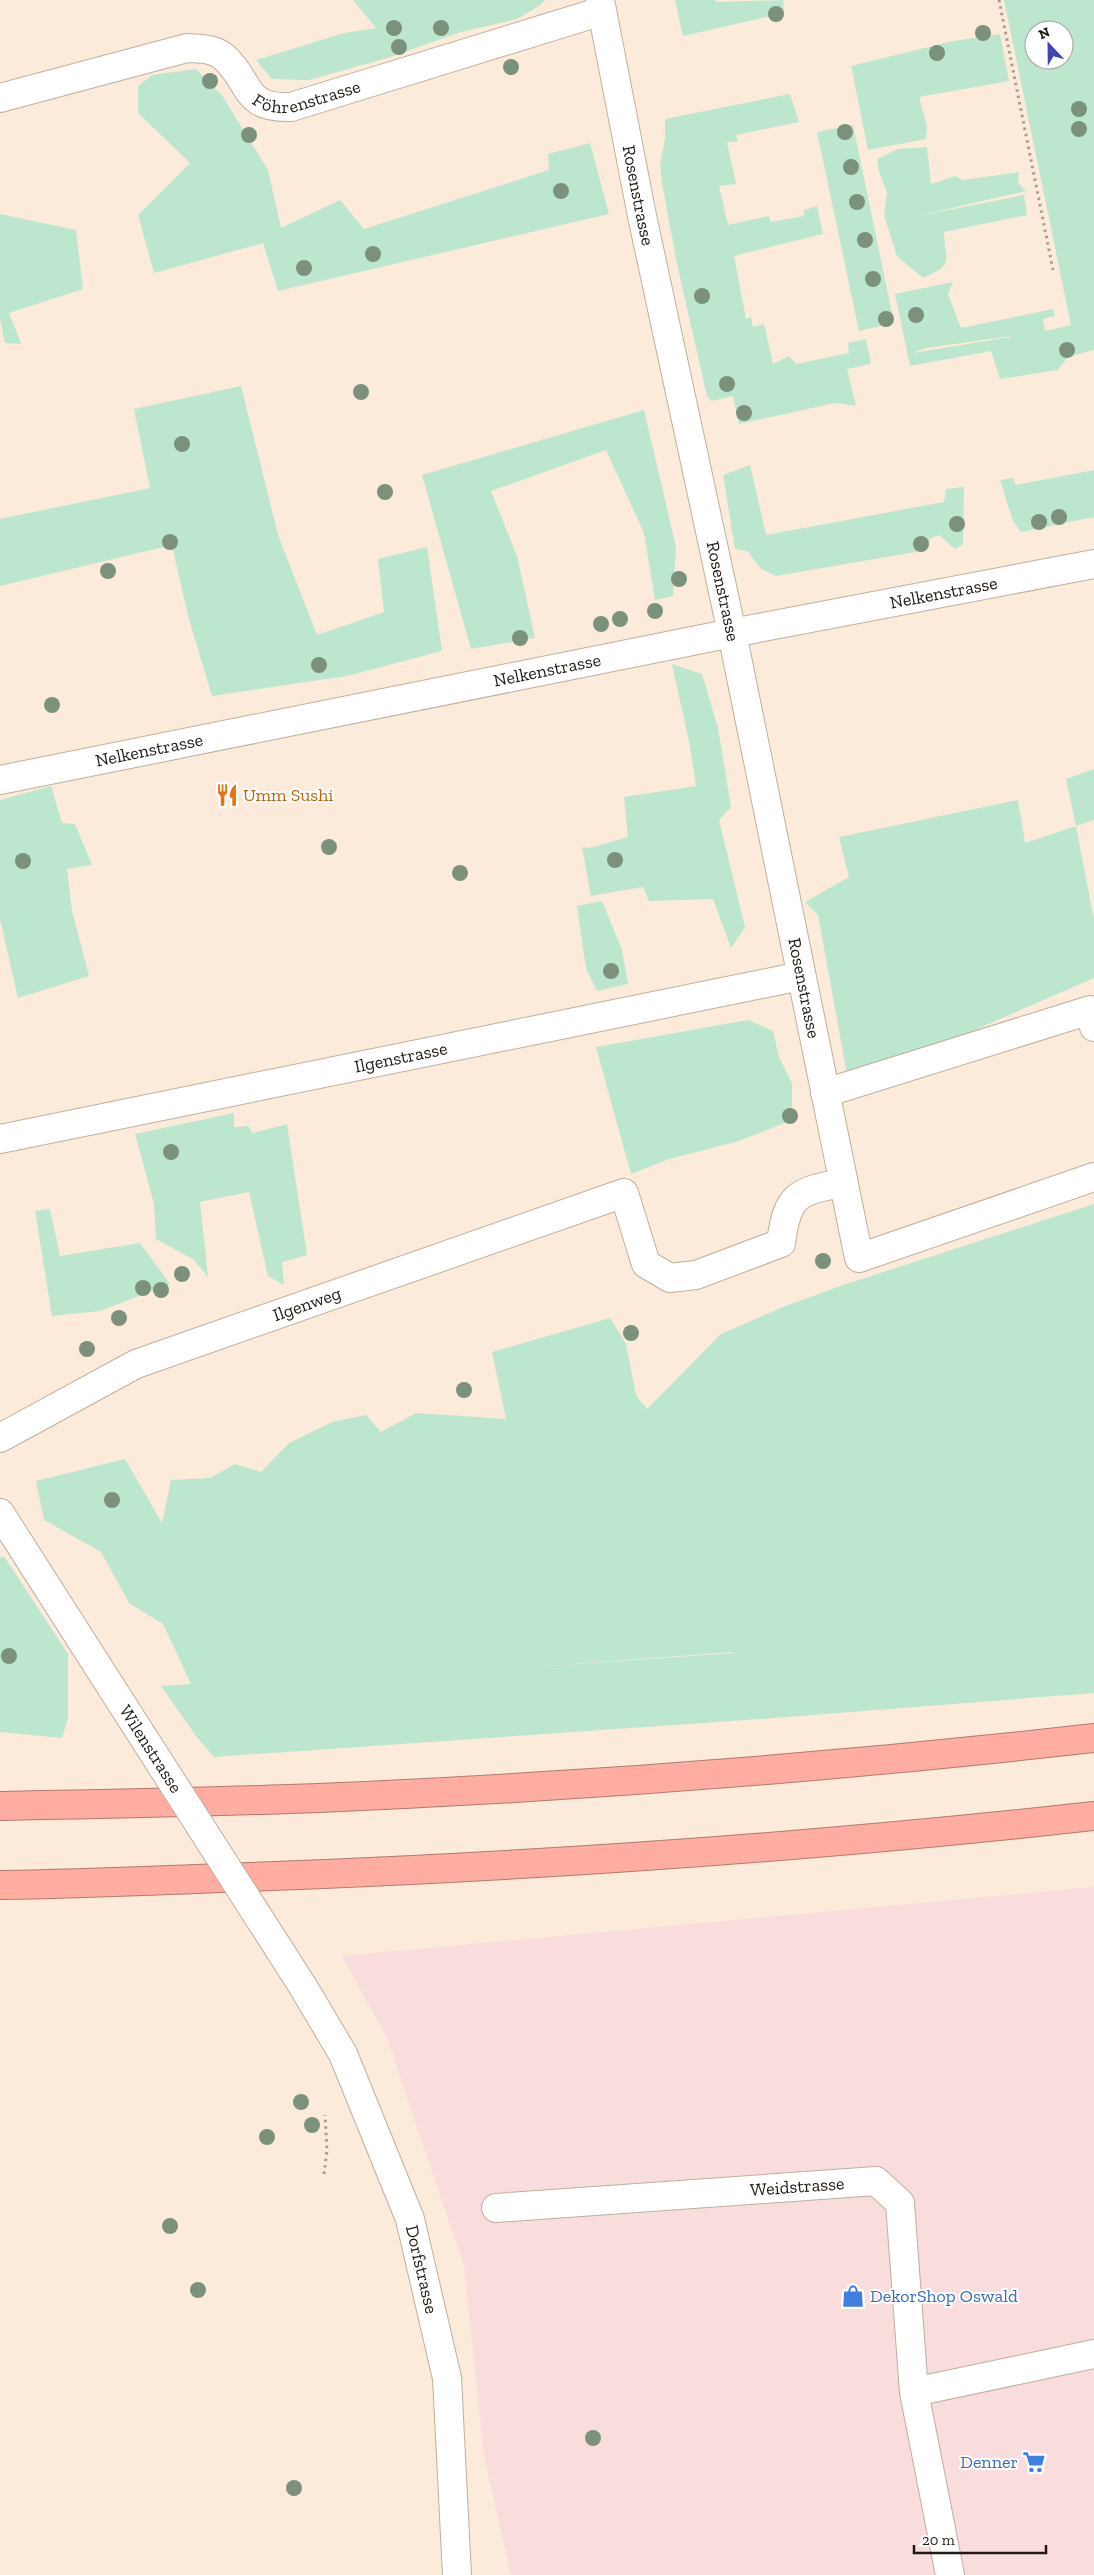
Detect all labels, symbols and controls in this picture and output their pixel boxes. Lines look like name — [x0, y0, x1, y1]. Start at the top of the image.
north arrow — [1024, 20, 1074, 70]
text: N — [1036, 23, 1053, 43]
street label: Föhrenstrasse — [248, 75, 363, 118]
street label: Rosenstrasse — [617, 143, 659, 248]
street label: Rosenstrasse — [702, 539, 744, 643]
street label: Nelkenstrasse — [888, 572, 999, 614]
street label: Nelkenstrasse — [491, 649, 603, 692]
street label: Nelkenstrasse — [93, 729, 205, 772]
restaurant icon: Umm Sushi — [214, 782, 240, 808]
place label: Umm Sushi — [243, 784, 333, 806]
street label: Rosenstrasse — [783, 936, 825, 1040]
street label: Ilgenstrasse — [352, 1037, 449, 1078]
street label: Ilgenweg — [270, 1282, 344, 1326]
street label: Wilenstrasse — [114, 1701, 187, 1797]
street label: Weidstrasse — [749, 2172, 845, 2201]
street label: Dorfstrasse — [401, 2223, 443, 2316]
shop icon: DekorShop Oswald — [840, 2283, 866, 2309]
place label: DekorShop Oswald — [870, 2285, 1018, 2307]
supermarket icon: Denner — [1021, 2449, 1047, 2475]
place label: Denner — [960, 2451, 1018, 2473]
scale bar — [914, 2522, 1046, 2554]
text: 20 m — [922, 2531, 955, 2549]

